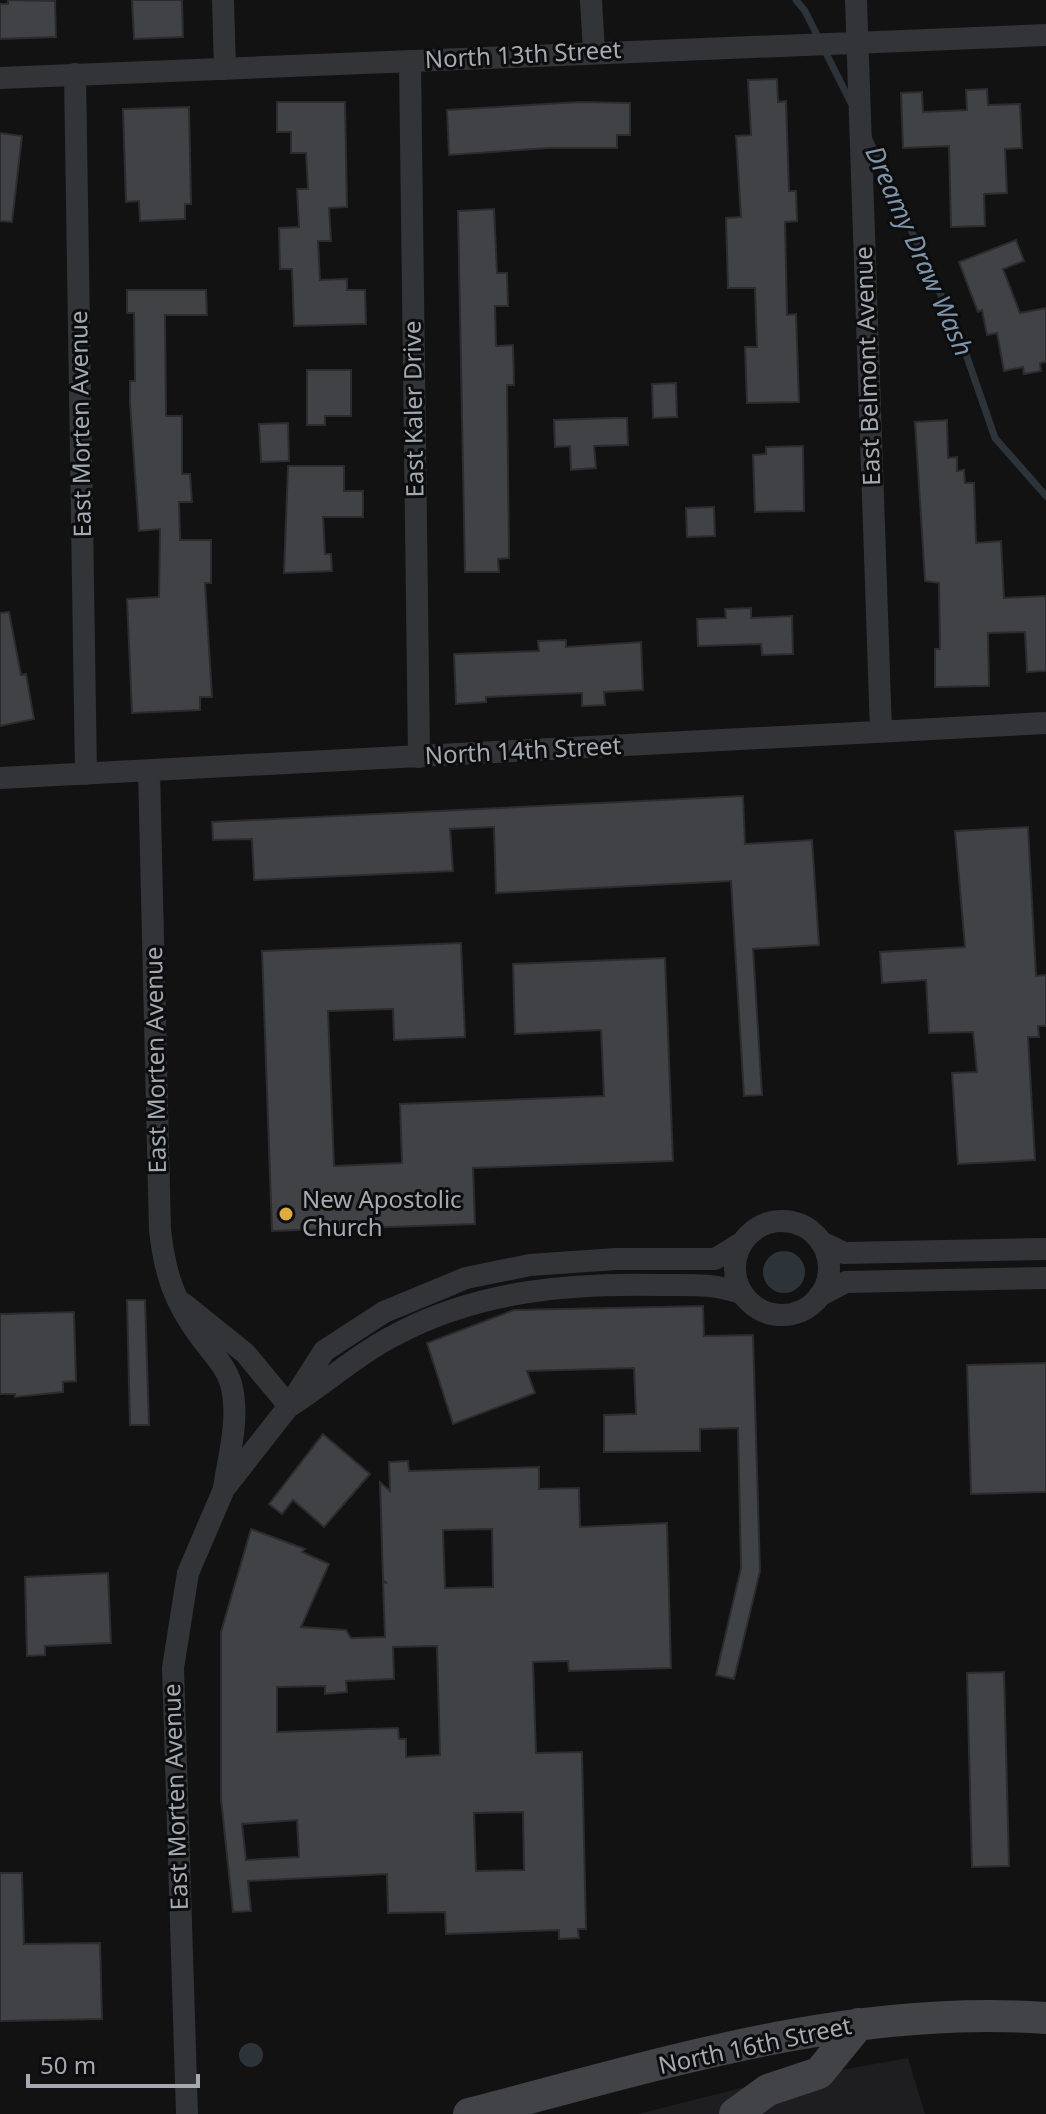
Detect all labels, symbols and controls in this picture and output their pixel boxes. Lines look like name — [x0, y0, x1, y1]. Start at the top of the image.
street label: North 13th Street — [424, 32, 622, 75]
water label: Dreamy Draw Wash — [857, 140, 982, 362]
street label: East Belmont Avenue — [846, 246, 887, 486]
street label: East Morten Avenue — [61, 310, 98, 538]
street label: East Kaler Drive — [394, 320, 431, 498]
street label: North 14th Street — [424, 728, 622, 771]
street label: East Morten Avenue — [136, 946, 173, 1174]
place label: New Apostolic Church — [302, 1182, 462, 1243]
marker: New Apostolic Church — [277, 1205, 295, 1223]
street label: East Morten Avenue — [154, 1683, 195, 1911]
street label: North 16th Street — [655, 2008, 855, 2081]
scale bar — [28, 2038, 198, 2088]
text: 50 m — [40, 2048, 96, 2081]

